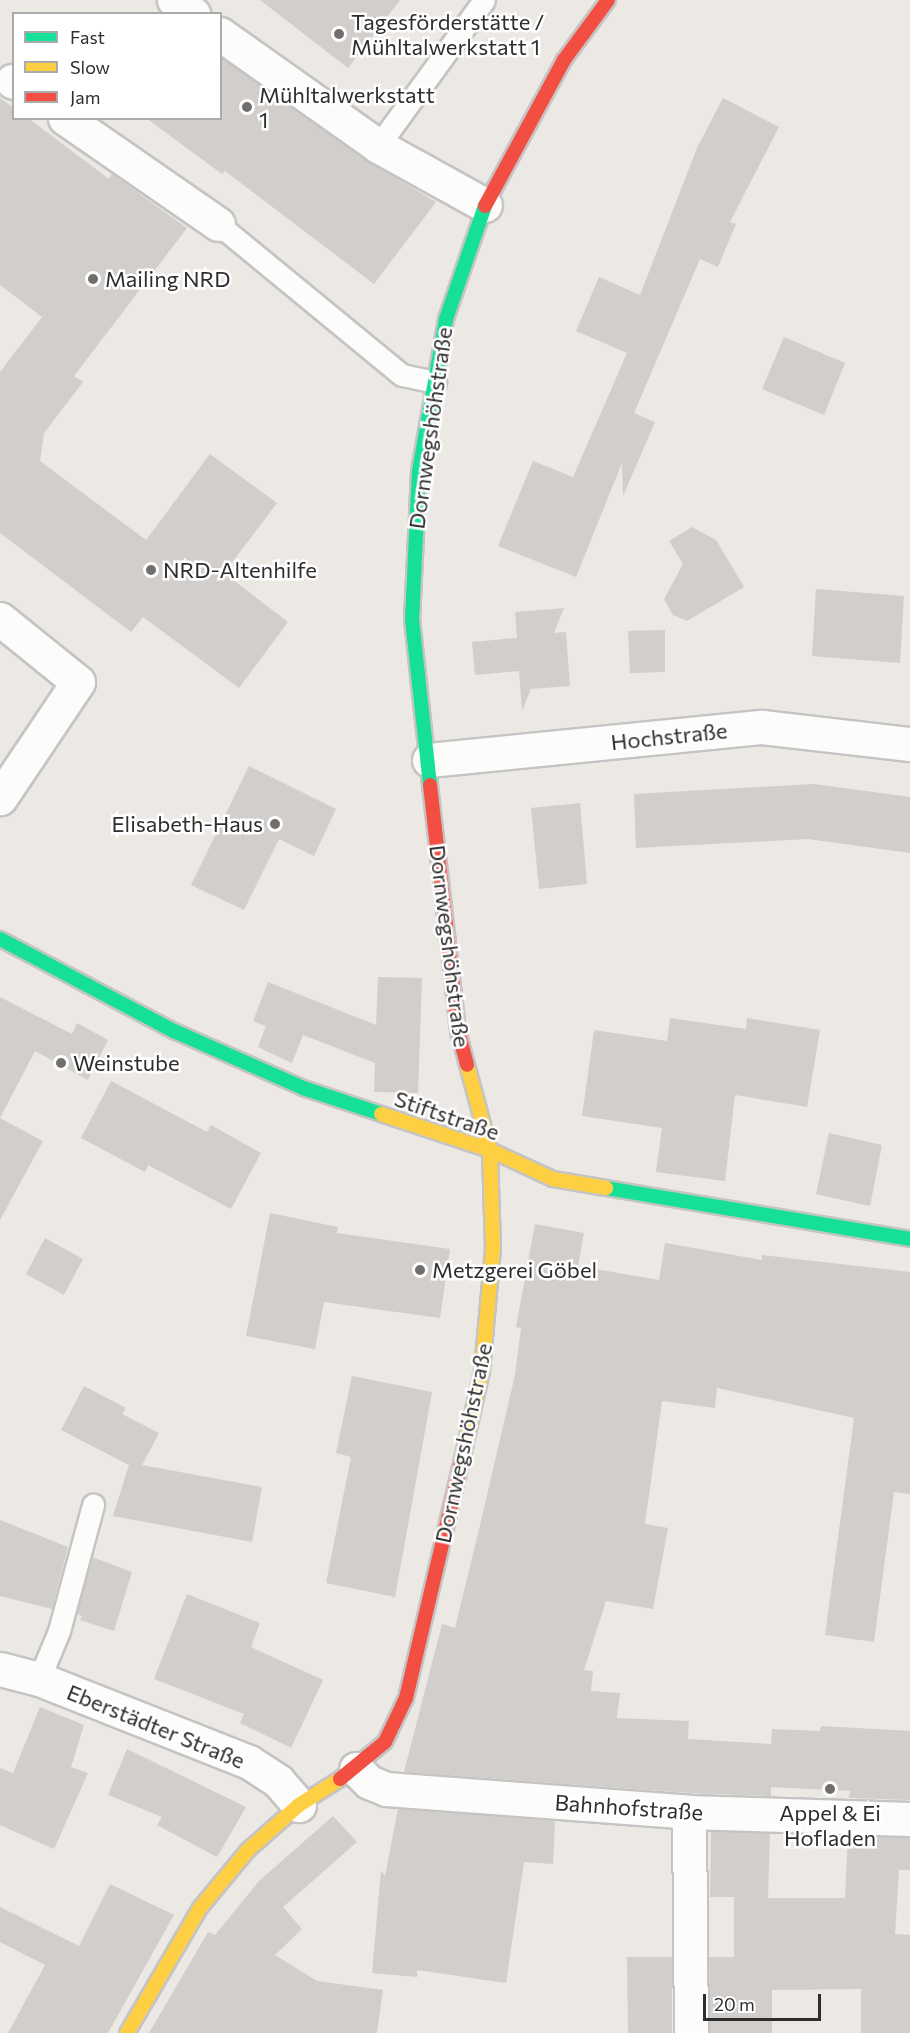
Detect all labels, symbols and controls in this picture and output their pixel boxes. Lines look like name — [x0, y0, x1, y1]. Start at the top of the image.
place label: Tagesförderstätte / Mühltalwerkstatt 1 — [351, 8, 544, 60]
legend — [12, 12, 222, 120]
text: Fast — [70, 26, 105, 48]
marker: Tagesförderstätte / Mühltalwerkstatt 1 — [332, 27, 346, 41]
text: Slow — [70, 56, 110, 78]
place label: Mühltalwerkstatt 1 — [259, 81, 435, 132]
text: Jam — [70, 86, 100, 108]
marker: Mühltalwerkstatt 1 — [240, 100, 254, 114]
place label: Mailing NRD — [105, 266, 231, 292]
marker: Mailing NRD — [86, 272, 100, 286]
street label: Dornwegshöhstraße — [403, 325, 457, 531]
place label: NRD-Altenhilfe — [163, 557, 317, 583]
marker: NRD-Altenhilfe — [144, 563, 158, 577]
street label: Hochstraße — [609, 717, 729, 755]
place label: Elisabeth-Haus — [112, 811, 263, 837]
marker: Elisabeth-Haus — [268, 817, 282, 831]
street label: Dornwegshöhstraße — [424, 843, 476, 1049]
place label: Weinstube — [73, 1050, 180, 1076]
marker: Weinstube — [54, 1056, 68, 1070]
street label: Stiftstraße — [391, 1085, 503, 1145]
place label: Metzgerei Göbel — [432, 1257, 597, 1283]
marker: Metzgerei Göbel — [413, 1263, 427, 1277]
street label: Dornwegshöhstraße — [429, 1341, 497, 1545]
street label: Eberstädter Straße — [63, 1678, 249, 1774]
marker: Appel & Ei Hofladen — [823, 1782, 837, 1796]
street label: Bahnhofstraße — [554, 1789, 704, 1825]
place label: Appel & Ei Hofladen — [779, 1799, 881, 1850]
scale bar — [706, 1982, 824, 2020]
text: 20 m — [714, 1993, 755, 2015]

